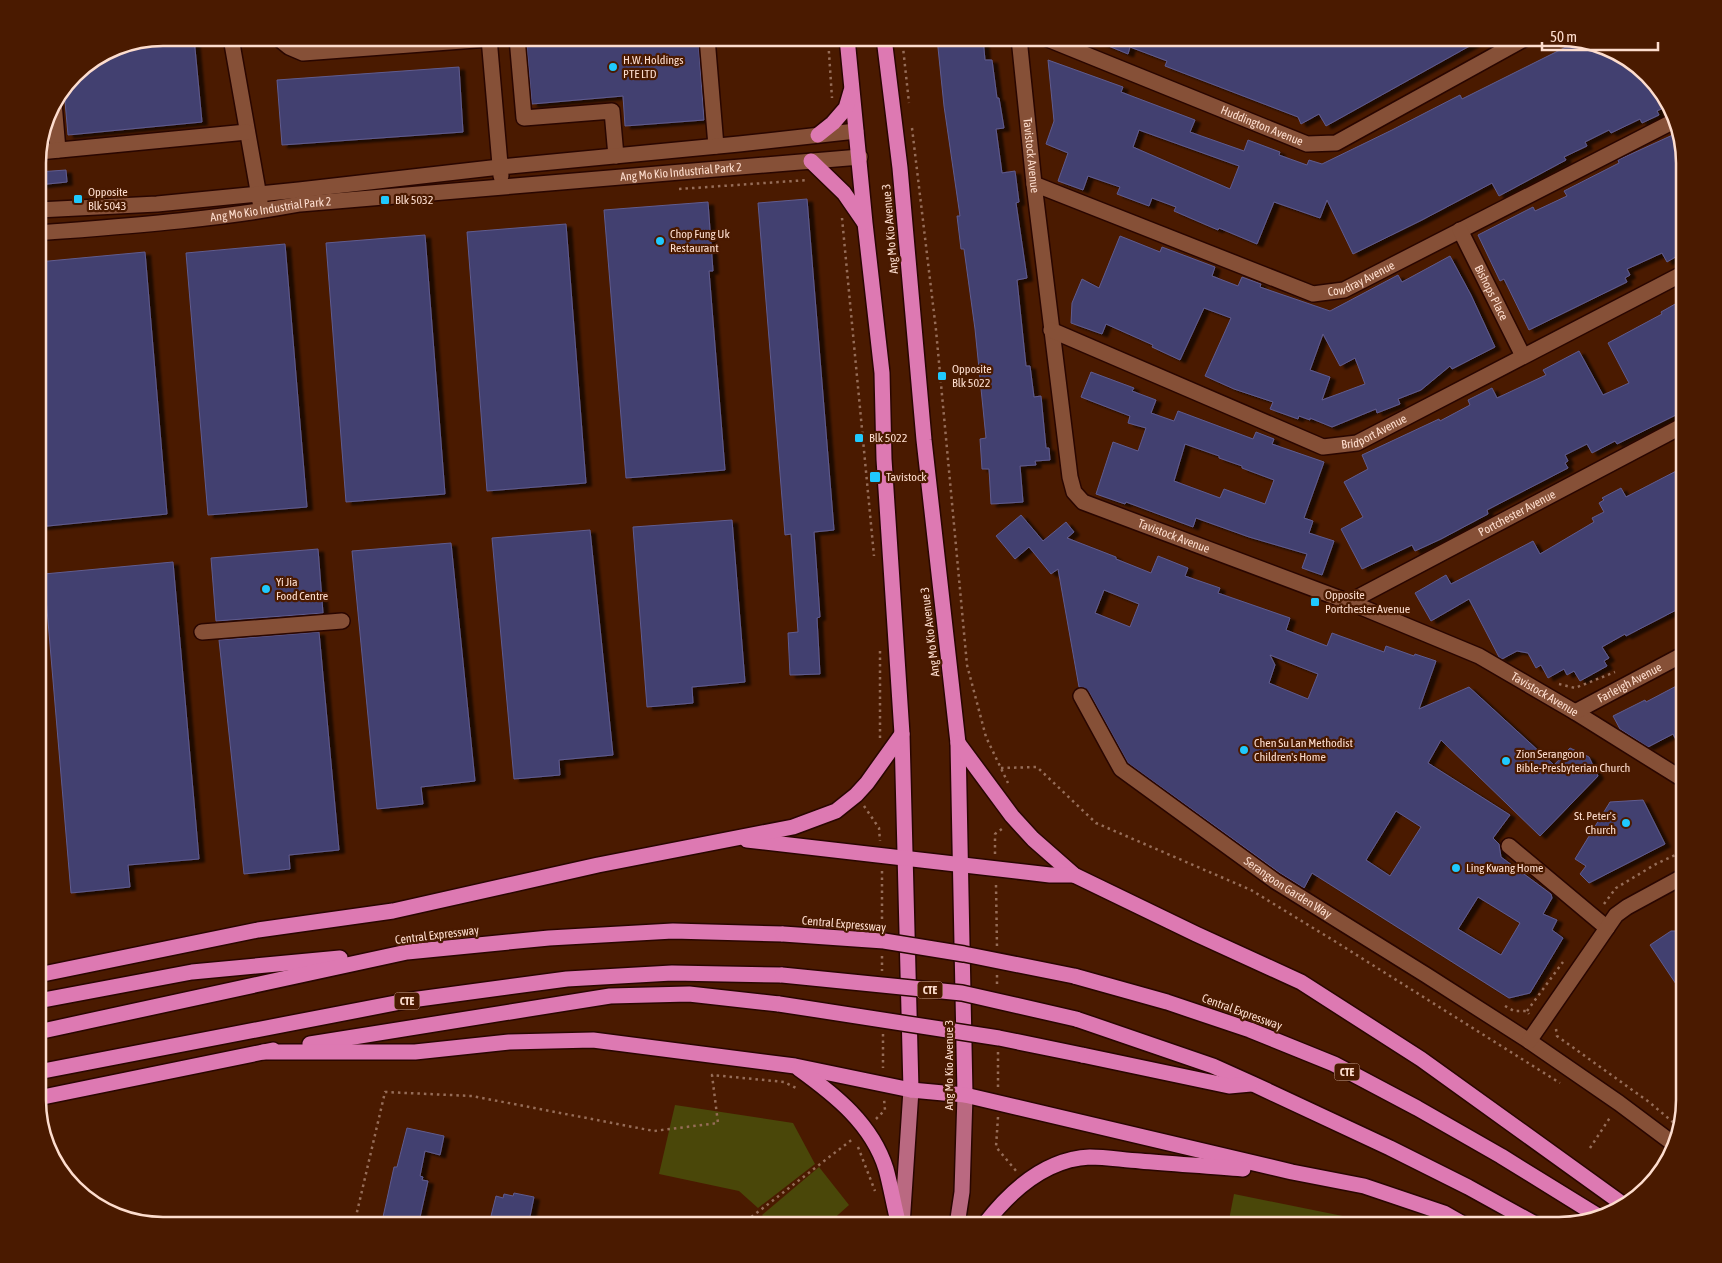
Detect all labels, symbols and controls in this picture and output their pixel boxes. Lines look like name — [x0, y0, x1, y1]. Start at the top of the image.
scale bar — [1542, 20, 1658, 52]
text: 50 m — [1550, 28, 1577, 45]
place label: H.W. Holdings PTE LTD — [623, 53, 683, 81]
marker: H.W. Holdings PTE LTD — [607, 61, 619, 73]
street label: Huddington Avenue — [1219, 103, 1305, 149]
street label: Tavistock Avenue — [1020, 117, 1042, 194]
street label: Ang Mo Kio Industrial Park 2 — [620, 160, 742, 184]
street label: Ang Mo Kio Avenue 3 — [879, 183, 901, 275]
place label: Opposite Blk 5043 — [88, 185, 128, 213]
marker: Opposite Blk 5043 — [72, 193, 84, 205]
place label: Blk 5032 — [395, 193, 433, 207]
street label: Ang Mo Kio Industrial Park 2 — [209, 194, 332, 224]
marker: Blk 5032 — [379, 194, 391, 206]
place label: Chop Fung Uk Restaurant — [670, 227, 730, 255]
marker: Chop Fung Uk Restaurant — [654, 235, 666, 247]
street label: Cowdray Avenue — [1327, 258, 1397, 299]
street label: Bishops Place — [1472, 262, 1511, 323]
place label: Opposite Blk 5022 — [952, 362, 992, 390]
marker: Opposite Blk 5022 — [936, 370, 948, 382]
street label: Bridport Avenue — [1341, 411, 1409, 452]
place label: Blk 5022 — [869, 431, 907, 445]
marker: Blk 5022 — [853, 432, 865, 444]
marker: Tavistock — [868, 470, 882, 484]
place label: Tavistock — [886, 470, 927, 484]
street label: Portchester Avenue — [1476, 487, 1558, 539]
street label: Tavistock Avenue — [1136, 516, 1212, 556]
place label: Yi Jia Food Centre — [276, 575, 328, 603]
marker: Yi Jia Food Centre — [260, 583, 272, 595]
street label: Ang Mo Kio Avenue 3 — [918, 586, 942, 678]
place label: Opposite Portchester Avenue — [1325, 588, 1410, 616]
marker: Opposite Portchester Avenue — [1309, 596, 1321, 608]
street label: Farleigh Avenue — [1595, 660, 1664, 706]
street label: Tavistock Avenue — [1509, 669, 1581, 719]
place label: Chen Su Lan Methodist Children's Home — [1254, 736, 1353, 764]
marker: Chen Su Lan Methodist Children's Home — [1238, 744, 1250, 756]
place label: Zion Serangoon Bible-Presbyterian Church — [1516, 747, 1630, 775]
marker: Zion Serangoon Bible-Presbyterian Church — [1500, 755, 1512, 767]
place label: St. Peter's Church — [1574, 809, 1616, 837]
marker: St. Peter's Church — [1620, 817, 1632, 829]
street label: Serangoon Garden Way — [1241, 854, 1334, 921]
place label: Ling Kwang Home — [1466, 861, 1544, 875]
marker: Ling Kwang Home — [1450, 862, 1462, 874]
street label: Central Expressway — [801, 913, 887, 935]
street label: Central Expressway — [394, 923, 480, 947]
road number: CTE — [918, 982, 942, 998]
street label: Central Expressway — [1200, 991, 1284, 1033]
road number: CTE — [394, 992, 420, 1009]
street label: Ang Mo Kio Avenue 3 — [942, 1020, 956, 1110]
road number: CTE — [1334, 1064, 1360, 1080]

